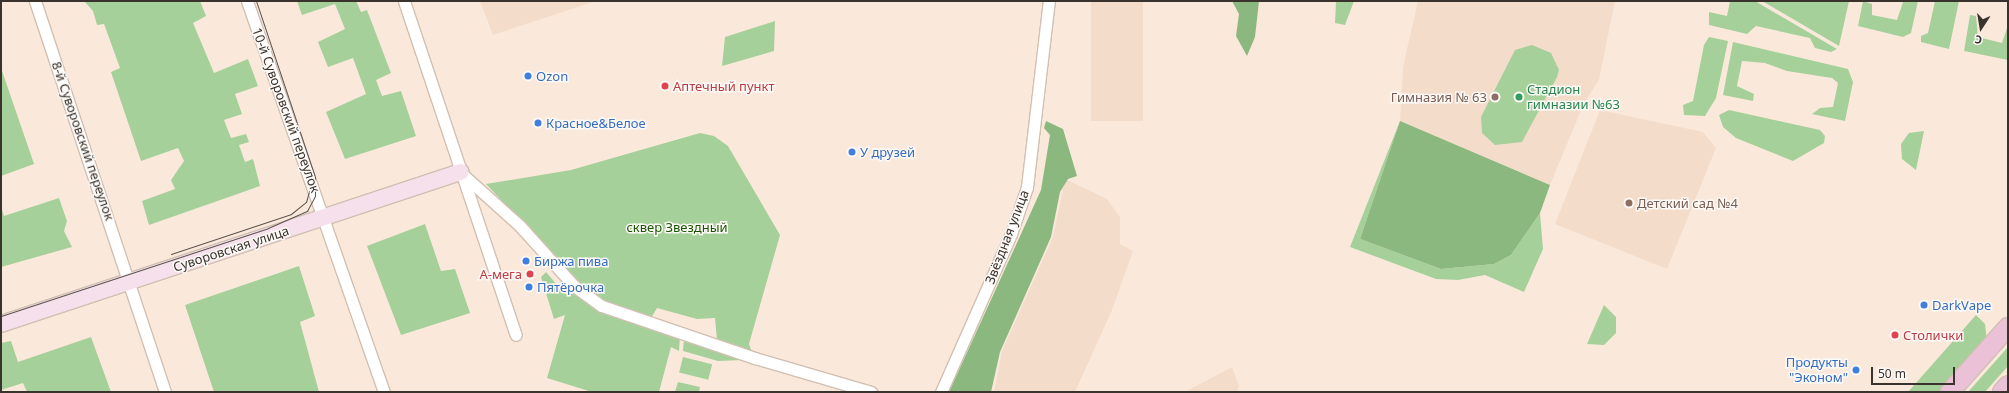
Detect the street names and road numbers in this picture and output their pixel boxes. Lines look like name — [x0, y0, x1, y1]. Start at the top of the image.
street label: 10-й Суворовский переулок — [249, 25, 323, 195]
street label: 8-й Суворовский переулок — [48, 60, 118, 222]
street label: Звёздная улица — [982, 188, 1032, 286]
street label: Суворовская улица — [171, 223, 291, 275]

